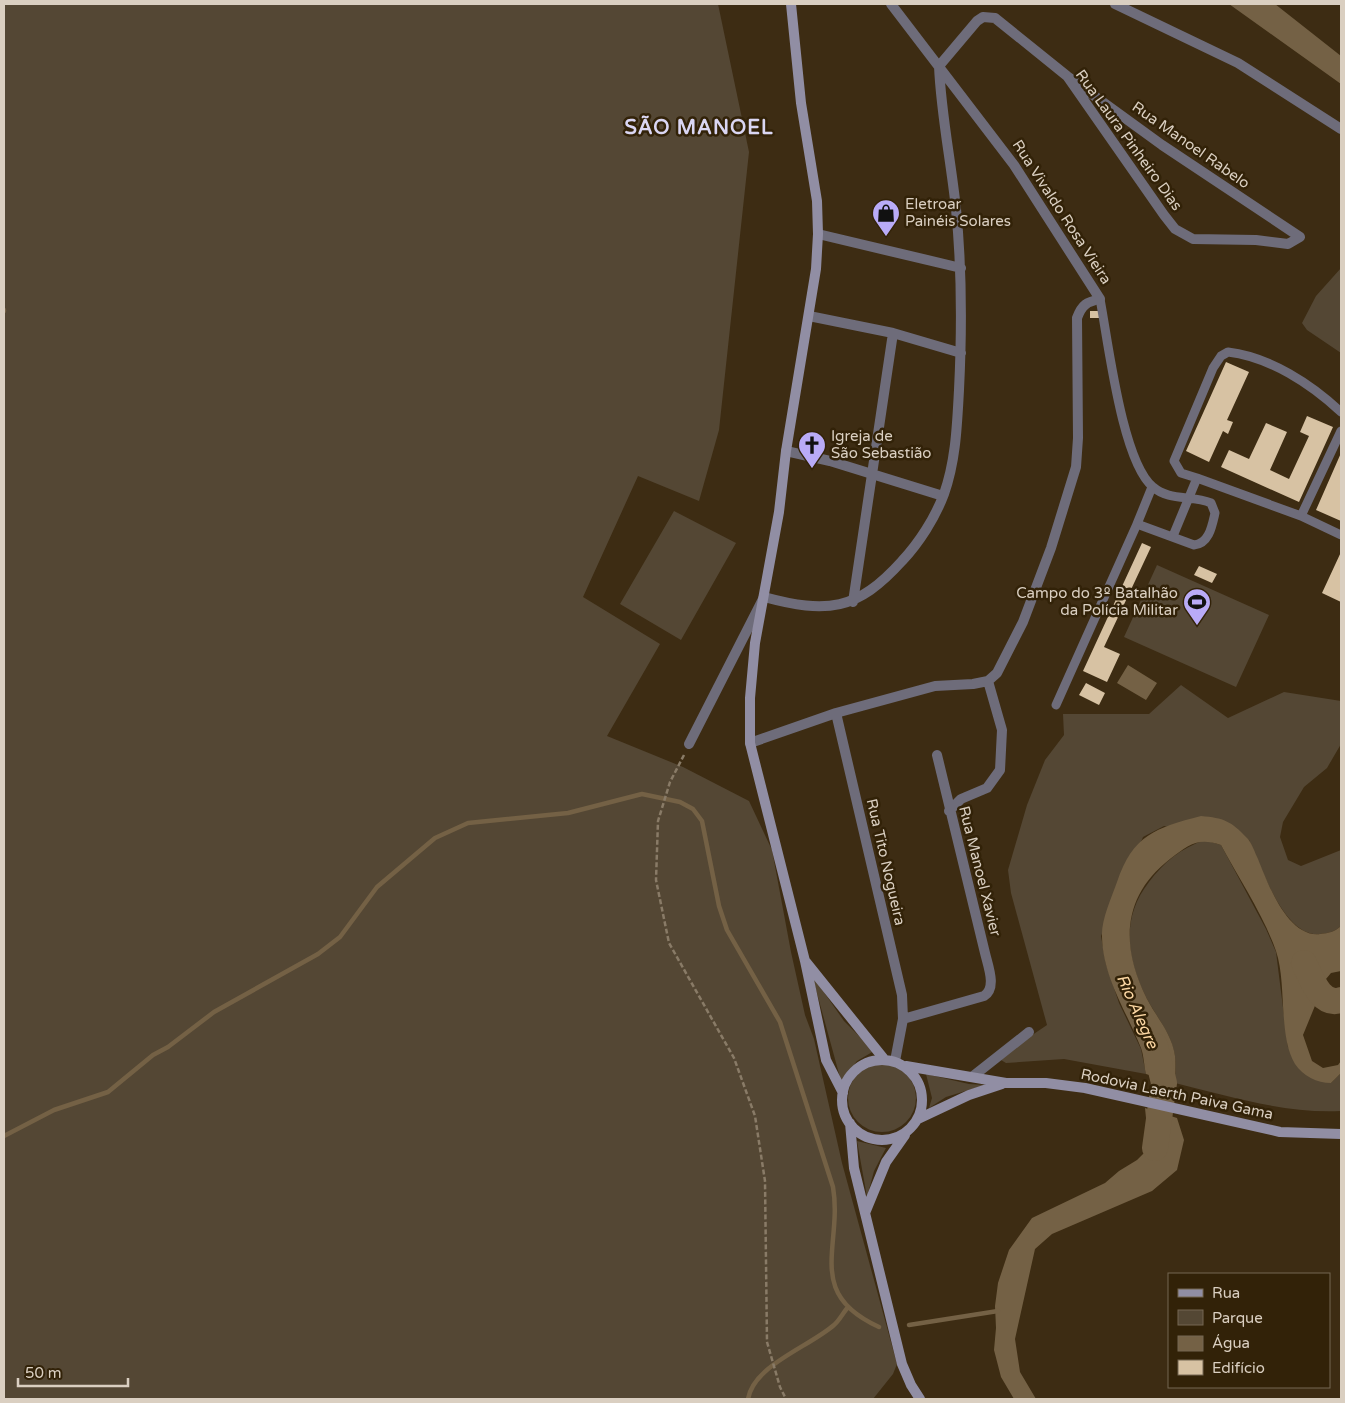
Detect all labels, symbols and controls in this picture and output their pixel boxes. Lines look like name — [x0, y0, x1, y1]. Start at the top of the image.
street label: Rua Laura Pinheiro Dias — [1072, 66, 1186, 214]
street label: Rua Manoel Rabelo — [1129, 98, 1253, 192]
district label: SÃO MANOEL — [624, 115, 774, 140]
street label: Rua Vivaldo Rosa Vieira — [1009, 136, 1115, 288]
place label: Eletroar Painéis Solares — [905, 195, 1011, 230]
shop icon: Eletroar Painéis Solares — [871, 198, 901, 237]
place label: Igreja de São Sebastião — [831, 427, 931, 462]
church icon: Igreja de São Sebastião — [797, 430, 827, 469]
place label: Campo do 3º Batalhão da Polícia Militar — [1016, 584, 1178, 619]
sports icon: Campo do 3º Batalhão da Polícia Militar — [1182, 587, 1212, 626]
street label: Rua Tito Nogueira — [863, 797, 909, 927]
street label: Rua Manoel Xavier — [955, 804, 1005, 938]
water label: Rio Alegre — [1112, 971, 1163, 1053]
street label: Rodovia Laerth Paiva Gama — [1079, 1065, 1275, 1123]
legend — [1168, 1273, 1330, 1388]
text: Rua — [1212, 1284, 1240, 1302]
text: Parque — [1212, 1309, 1263, 1327]
text: Água — [1212, 1334, 1250, 1352]
scale bar — [18, 1356, 128, 1388]
text: Edifício — [1212, 1359, 1265, 1377]
text: 50 m — [25, 1364, 62, 1382]

